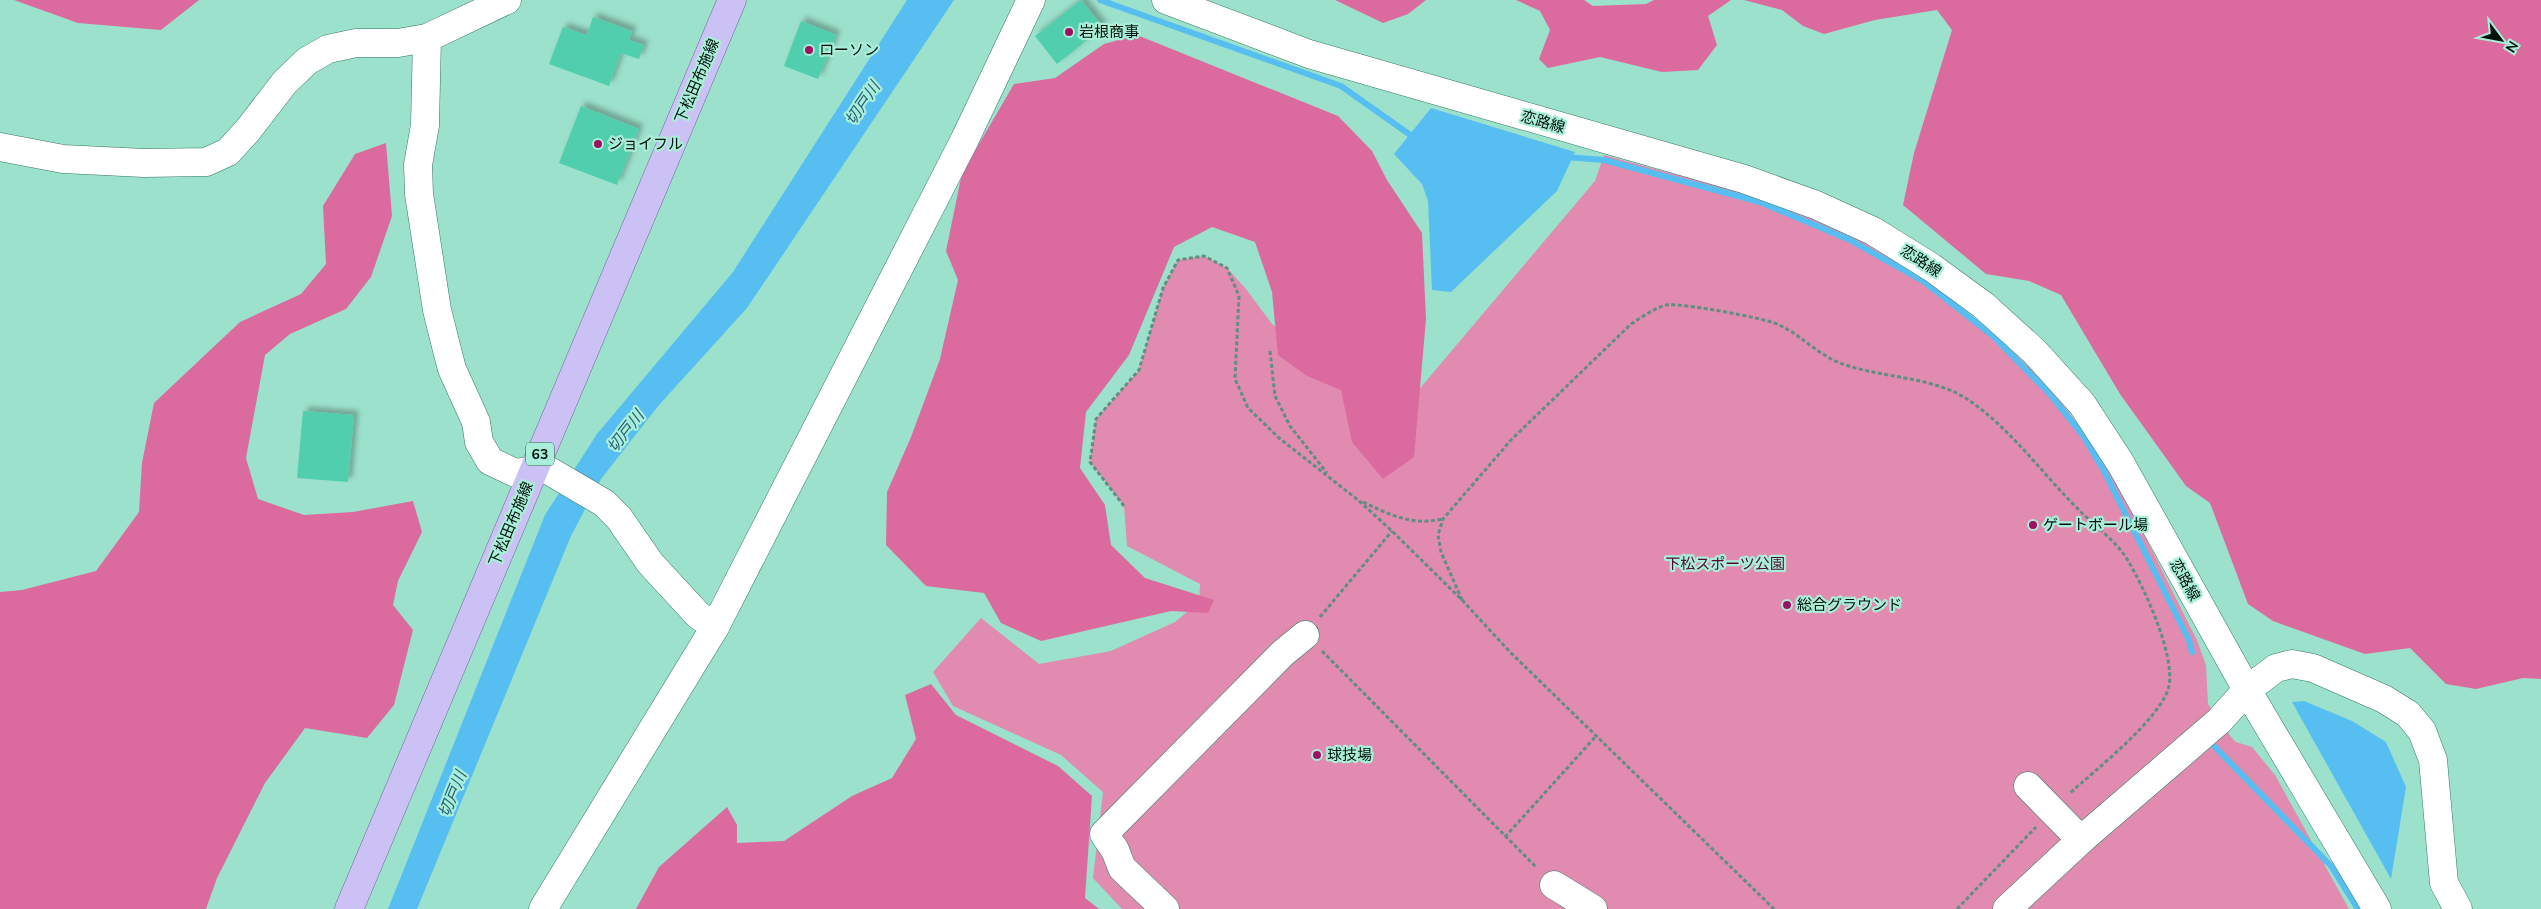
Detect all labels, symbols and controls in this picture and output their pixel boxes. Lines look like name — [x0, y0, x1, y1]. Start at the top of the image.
north arrow — [2476, 15, 2526, 65]
place label: 岩根商事 — [1079, 22, 1139, 42]
marker: 岩根商事 — [1063, 26, 1075, 38]
street label: 下松田布施線 — [670, 36, 724, 126]
text: N — [2501, 37, 2522, 56]
place label: ローソン — [819, 40, 879, 60]
marker: ローソン — [803, 44, 815, 56]
water label: 切戸川 — [840, 76, 886, 130]
street label: 恋路線 — [1519, 106, 1567, 138]
place label: ジョイフル — [608, 134, 683, 154]
marker: ジョイフル — [592, 138, 604, 150]
street label: 恋路線 — [1897, 240, 1945, 282]
water label: 切戸川 — [602, 404, 650, 457]
road number: 63 — [526, 442, 554, 466]
street label: 下松田布施線 — [484, 479, 538, 569]
place label: ゲートボール場 — [2043, 515, 2148, 535]
marker: ゲートボール場 — [2027, 519, 2039, 531]
park label: 下松スポーツ公園 — [1665, 554, 1785, 574]
street label: 恋路線 — [2165, 555, 2205, 605]
place label: 総合グラウンド — [1797, 595, 1902, 615]
marker: 総合グラウンド — [1781, 599, 1793, 611]
place label: 球技場 — [1327, 745, 1372, 765]
marker: 球技場 — [1311, 749, 1323, 761]
water label: 切戸川 — [434, 766, 473, 821]

